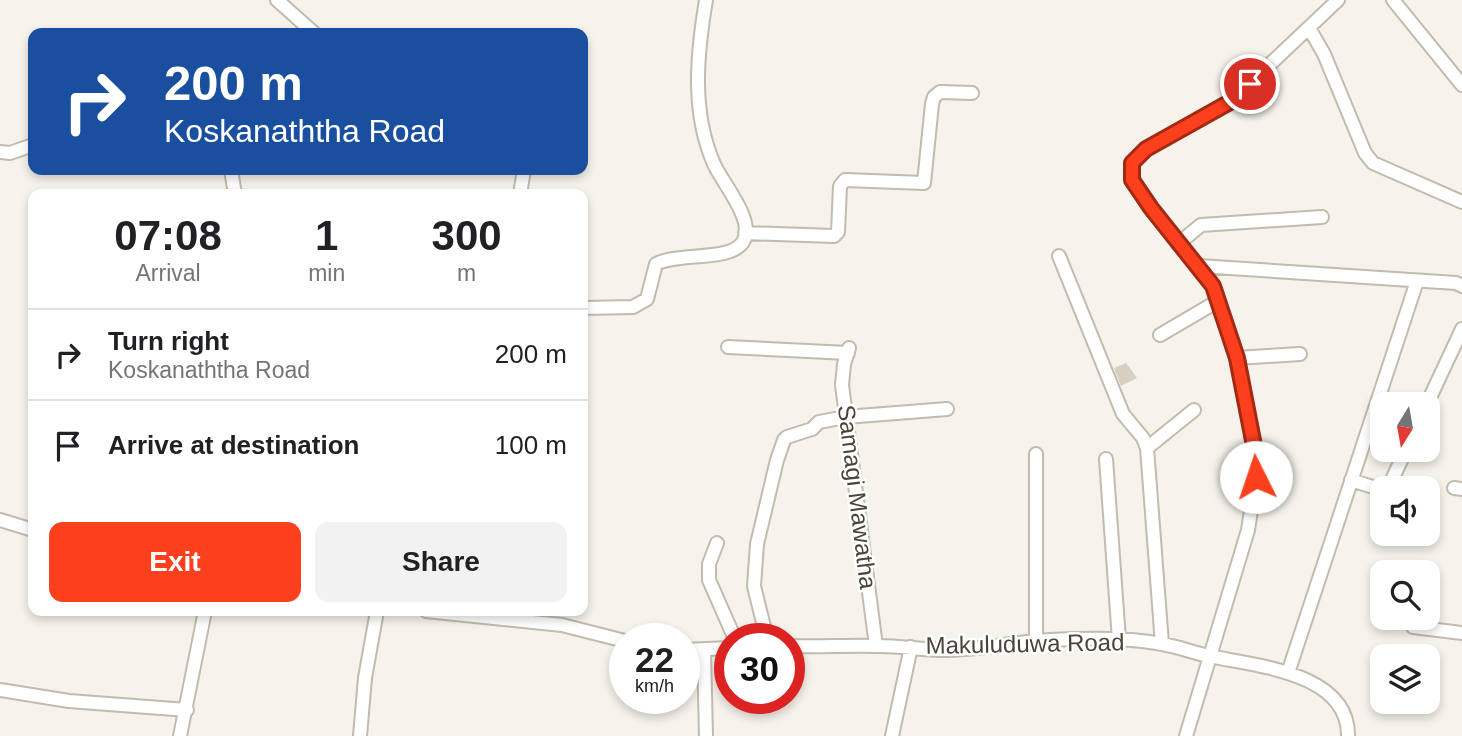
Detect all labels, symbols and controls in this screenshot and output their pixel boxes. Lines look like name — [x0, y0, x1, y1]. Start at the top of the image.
pin — [1220, 54, 1280, 114]
icon: right — [49, 56, 140, 147]
text: 200 m — [164, 56, 303, 110]
icon: arrive — [1231, 65, 1269, 103]
text: Koskanaththa Road — [164, 113, 445, 149]
text: 07:08 — [114, 212, 222, 259]
text: 1 — [315, 212, 338, 259]
text: 300 — [432, 212, 502, 259]
text: Arrival — [135, 260, 201, 286]
text: min — [308, 260, 345, 286]
text: m — [457, 260, 476, 286]
text: Turn right — [108, 326, 229, 356]
icon: right — [49, 336, 87, 374]
text: 200 m — [495, 339, 567, 369]
text: Koskanaththa Road — [108, 357, 310, 383]
north arrow — [1370, 392, 1440, 462]
map controls — [1370, 392, 1440, 714]
street label: Samagi Mawatha — [833, 403, 882, 591]
icon: arrive — [49, 427, 87, 465]
text: Arrive at destination — [108, 430, 359, 460]
text: 100 m — [495, 430, 567, 460]
position arrow — [1219, 440, 1293, 514]
button: sound — [1370, 476, 1440, 546]
button: Exit — [49, 522, 301, 602]
button: Share — [315, 522, 567, 602]
button: search — [1370, 560, 1440, 630]
speed limit sign: 30 — [714, 623, 805, 714]
street label: Makuluduwa Road — [925, 628, 1125, 659]
text: 22 — [635, 640, 674, 679]
button: layers — [1370, 644, 1440, 714]
text: km/h — [635, 676, 674, 696]

